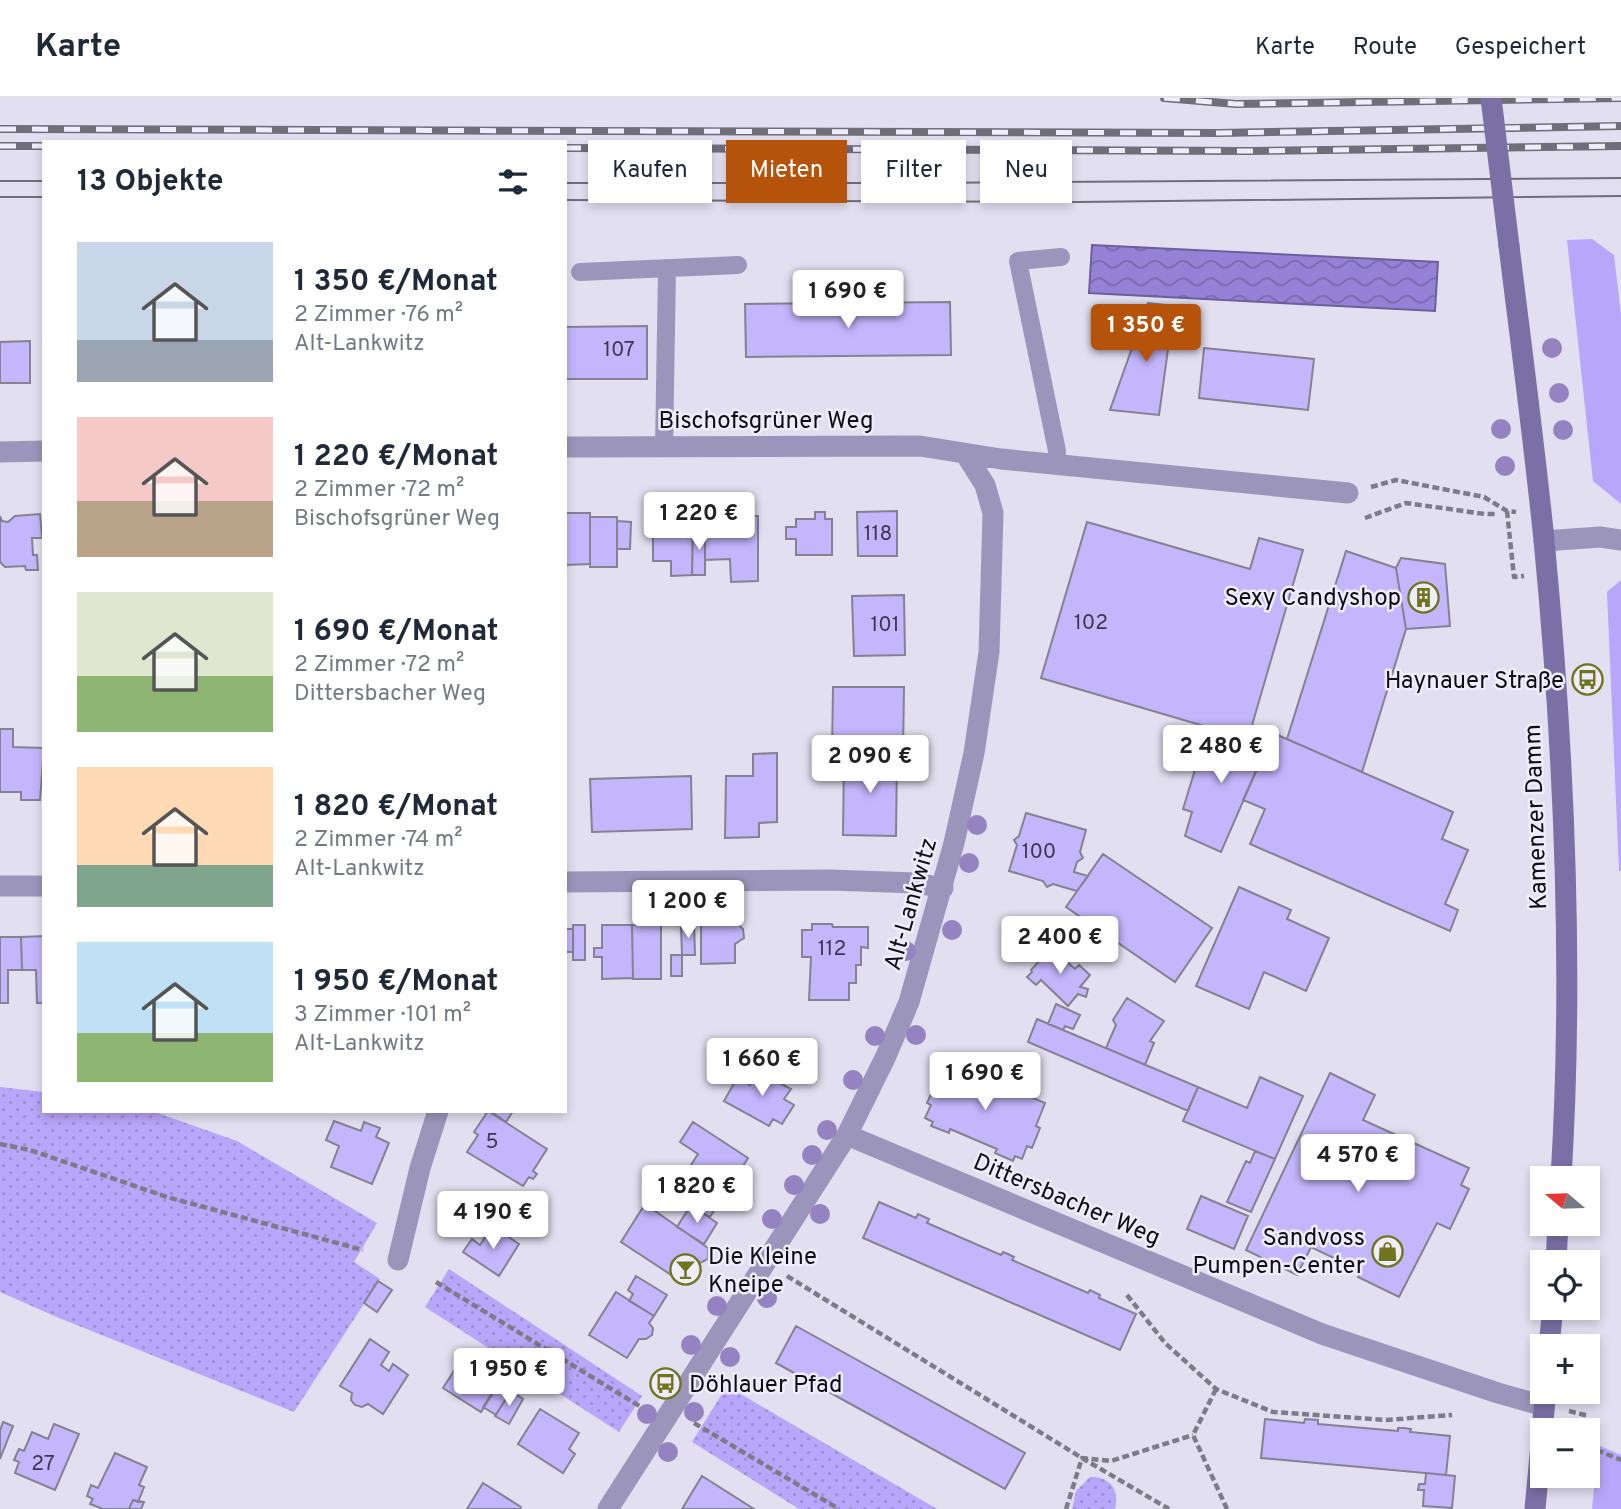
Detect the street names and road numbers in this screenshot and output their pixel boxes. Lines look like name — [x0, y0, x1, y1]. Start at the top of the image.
street label: Bischofsgrüner Weg — [659, 407, 873, 437]
street label: Kamenzer Damm — [1519, 724, 1555, 910]
street label: Alt-Lankwitz — [879, 835, 945, 974]
street label: Dittersbacher Weg — [968, 1148, 1164, 1254]

